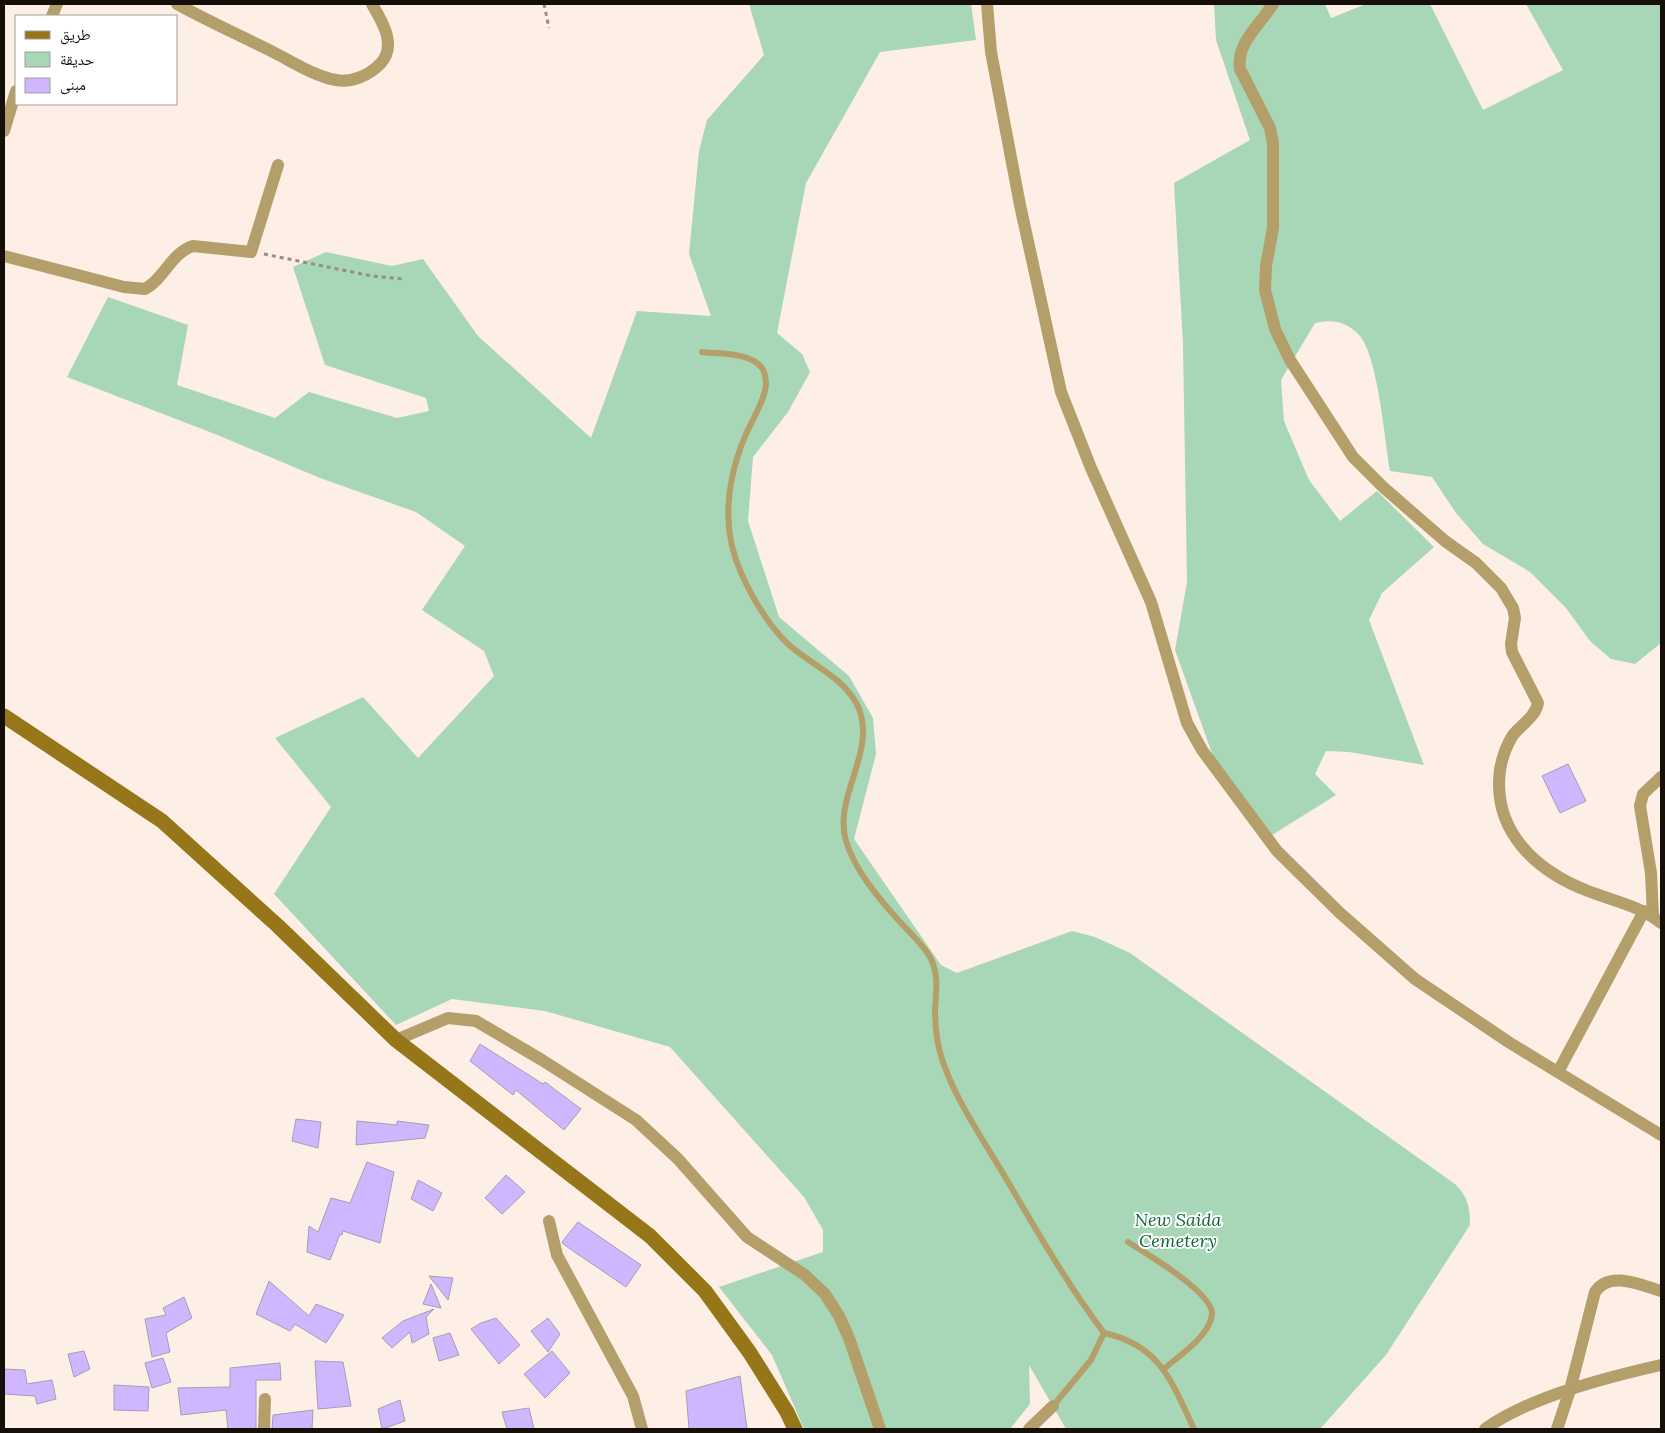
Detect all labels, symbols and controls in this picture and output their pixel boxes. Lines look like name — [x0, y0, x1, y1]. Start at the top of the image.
legend — [15, 15, 178, 105]
text: طريق — [60, 25, 91, 45]
text: حديقة — [60, 50, 95, 69]
text: مبنى — [60, 75, 86, 95]
park label: New Saida Cemetery — [1135, 1208, 1222, 1252]

